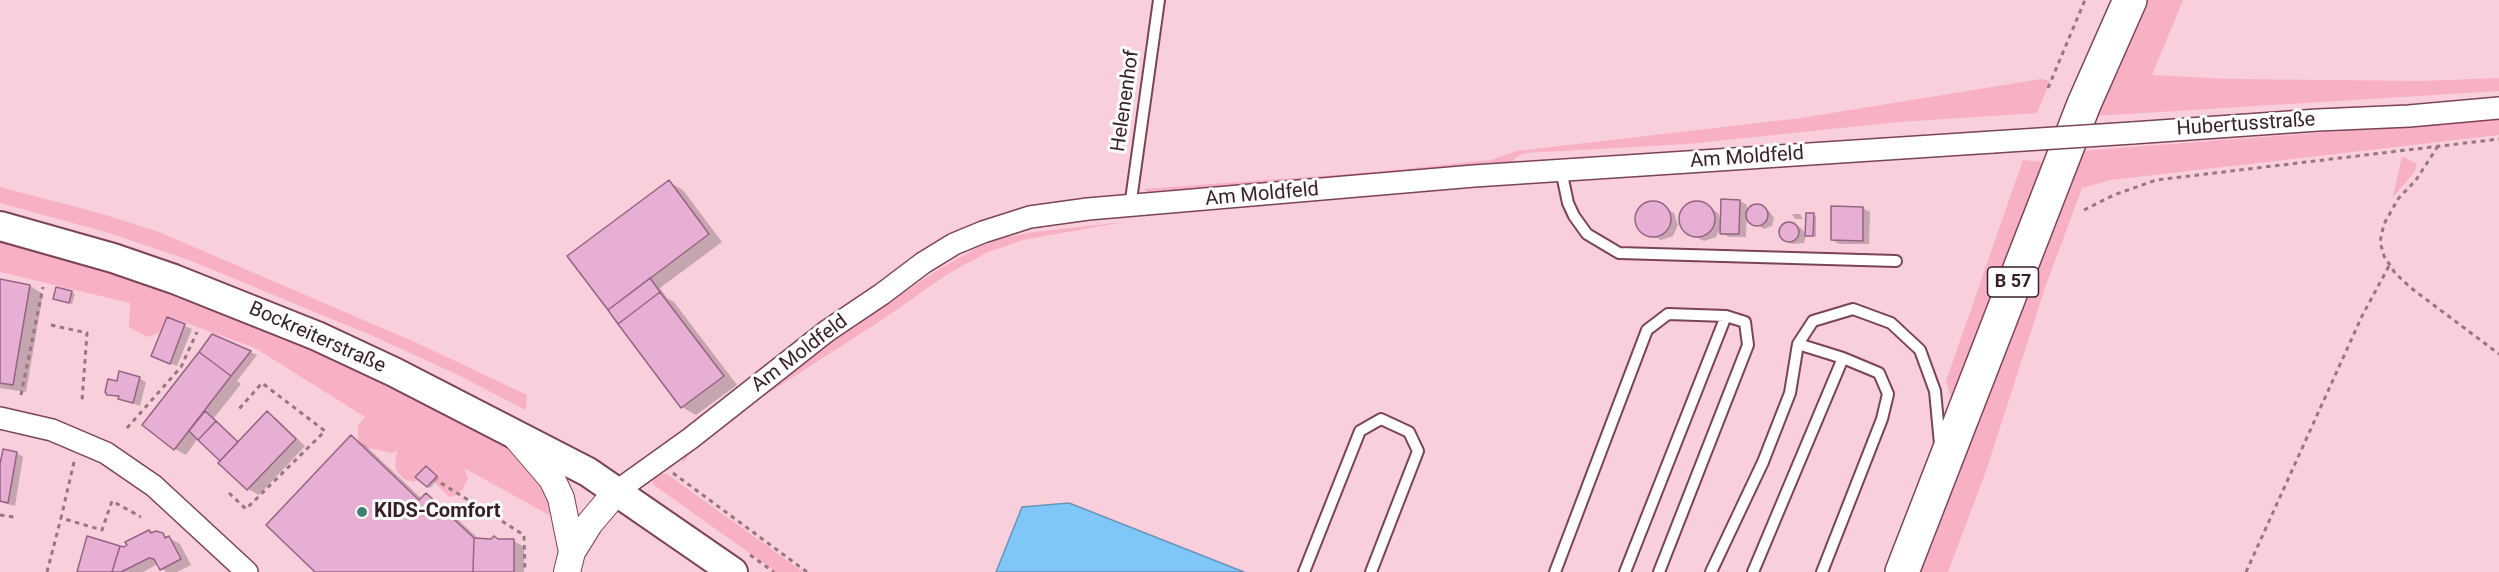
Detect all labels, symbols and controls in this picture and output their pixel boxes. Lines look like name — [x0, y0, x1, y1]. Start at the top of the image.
street label: Helenenhof — [1107, 49, 1145, 153]
street label: Hubertusstraße — [2176, 108, 2316, 142]
street label: Am Moldfeld — [1689, 142, 1805, 174]
street label: Am Moldfeld — [1204, 178, 1320, 212]
road number: B 57 — [1988, 267, 2038, 297]
street label: Bockreiterstraße — [245, 297, 389, 379]
street label: Am Moldfeld — [747, 310, 853, 398]
place label: KIDS-Comfort — [374, 500, 500, 524]
marker: KIDS-Comfort — [355, 505, 369, 519]

